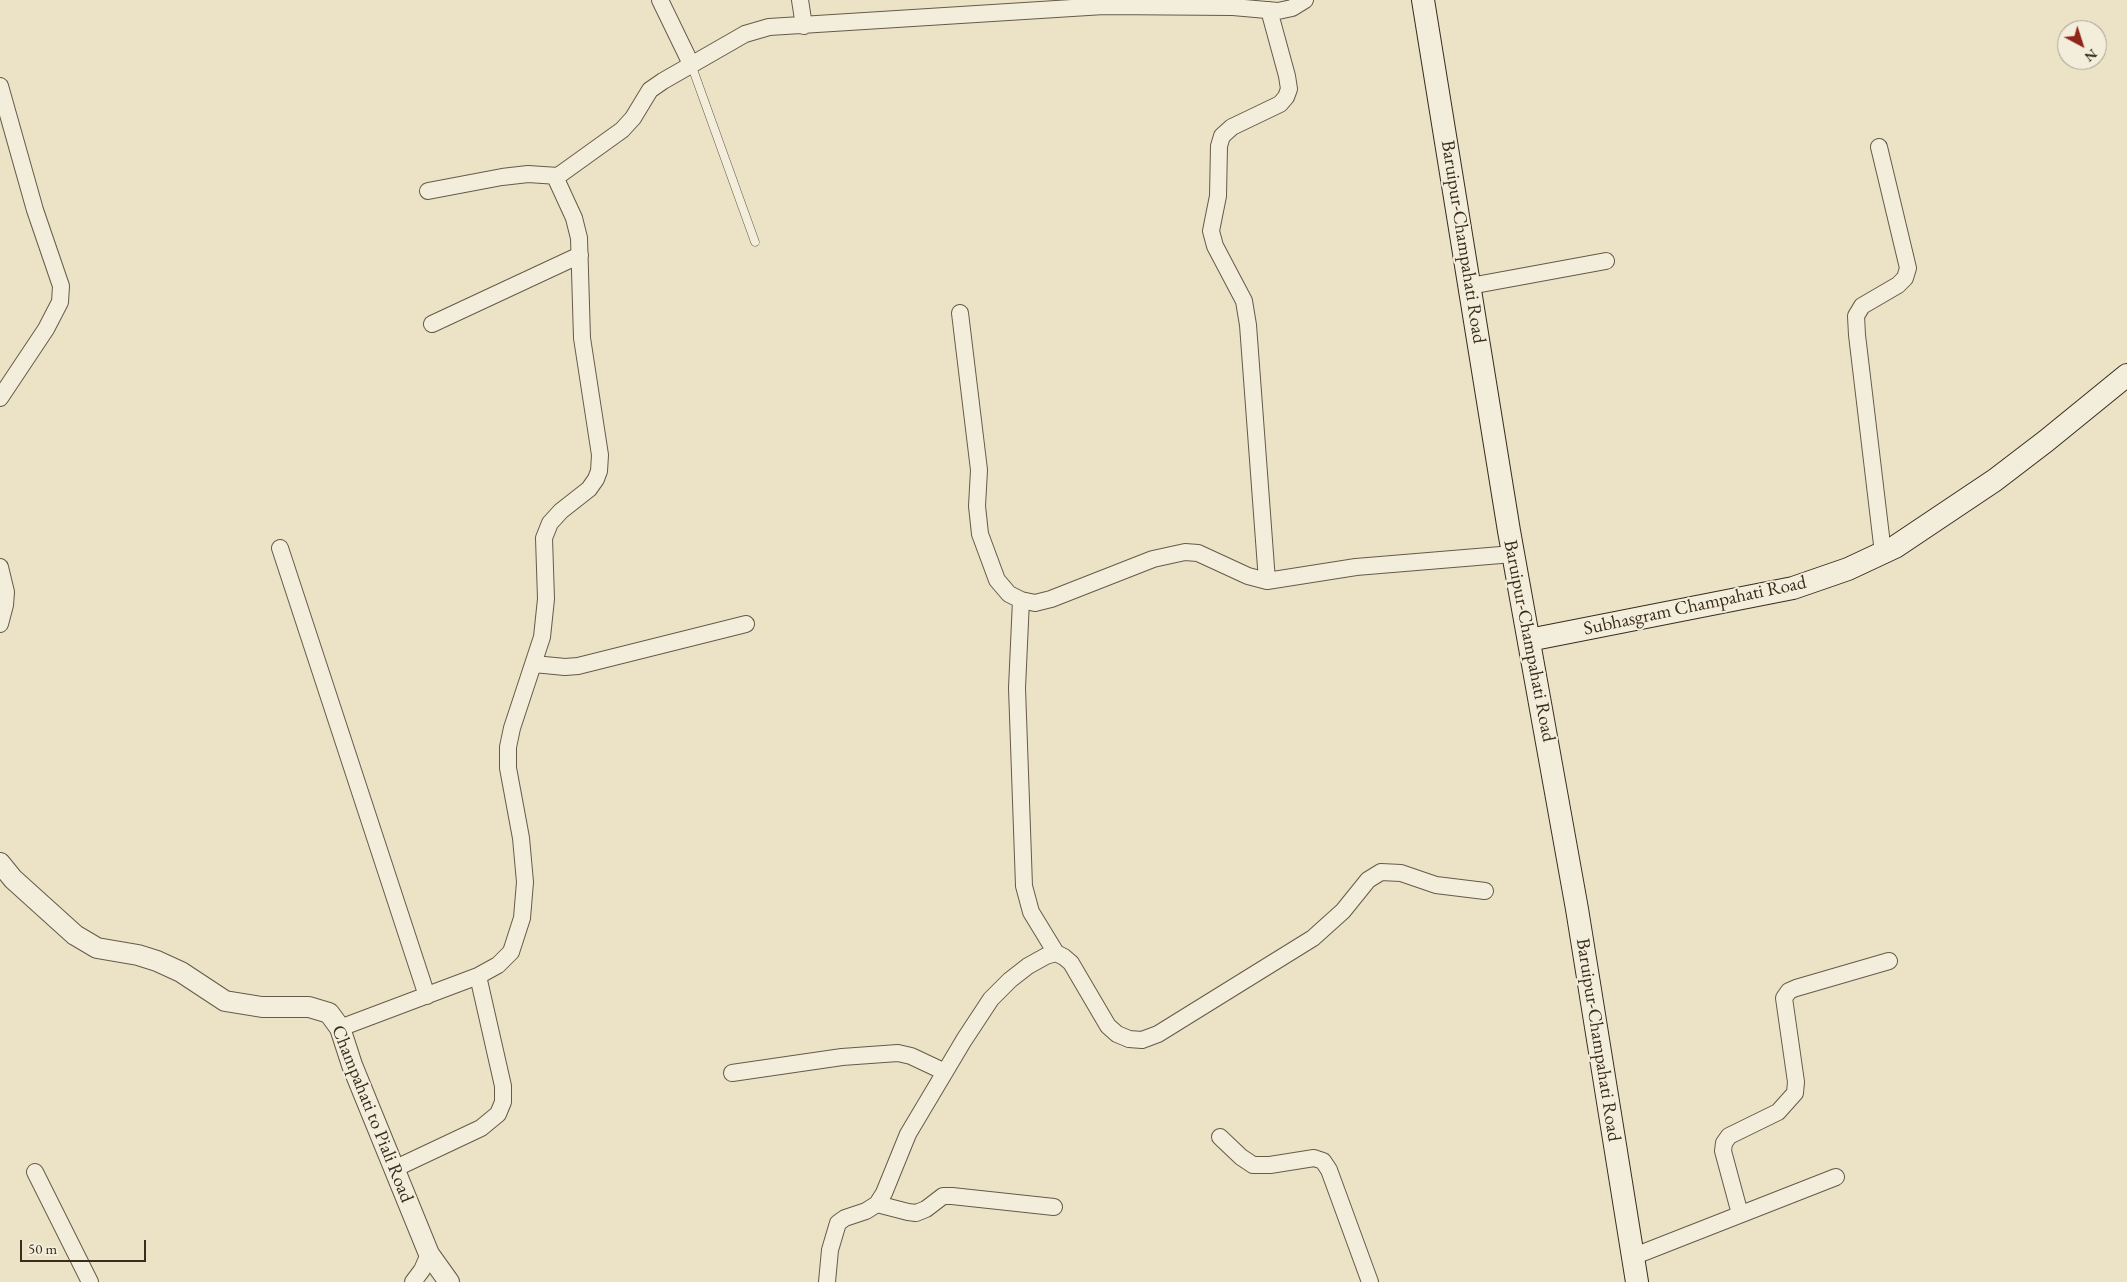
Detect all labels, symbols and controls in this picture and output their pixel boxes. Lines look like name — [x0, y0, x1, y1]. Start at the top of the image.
north arrow — [2057, 20, 2107, 70]
text: N — [2081, 45, 2101, 66]
street label: Baruipur-Champahati Road — [1436, 139, 1490, 345]
street label: Baruipur-Champahati Road — [1498, 538, 1560, 744]
street label: Subhasgram Champahati Road — [1582, 571, 1808, 641]
street label: Baruipur-Champahati Road — [1571, 937, 1625, 1143]
street label: Champahati to Piali Road — [326, 1022, 418, 1206]
scale bar — [22, 1230, 149, 1262]
text: 50 m — [28, 1239, 57, 1258]

